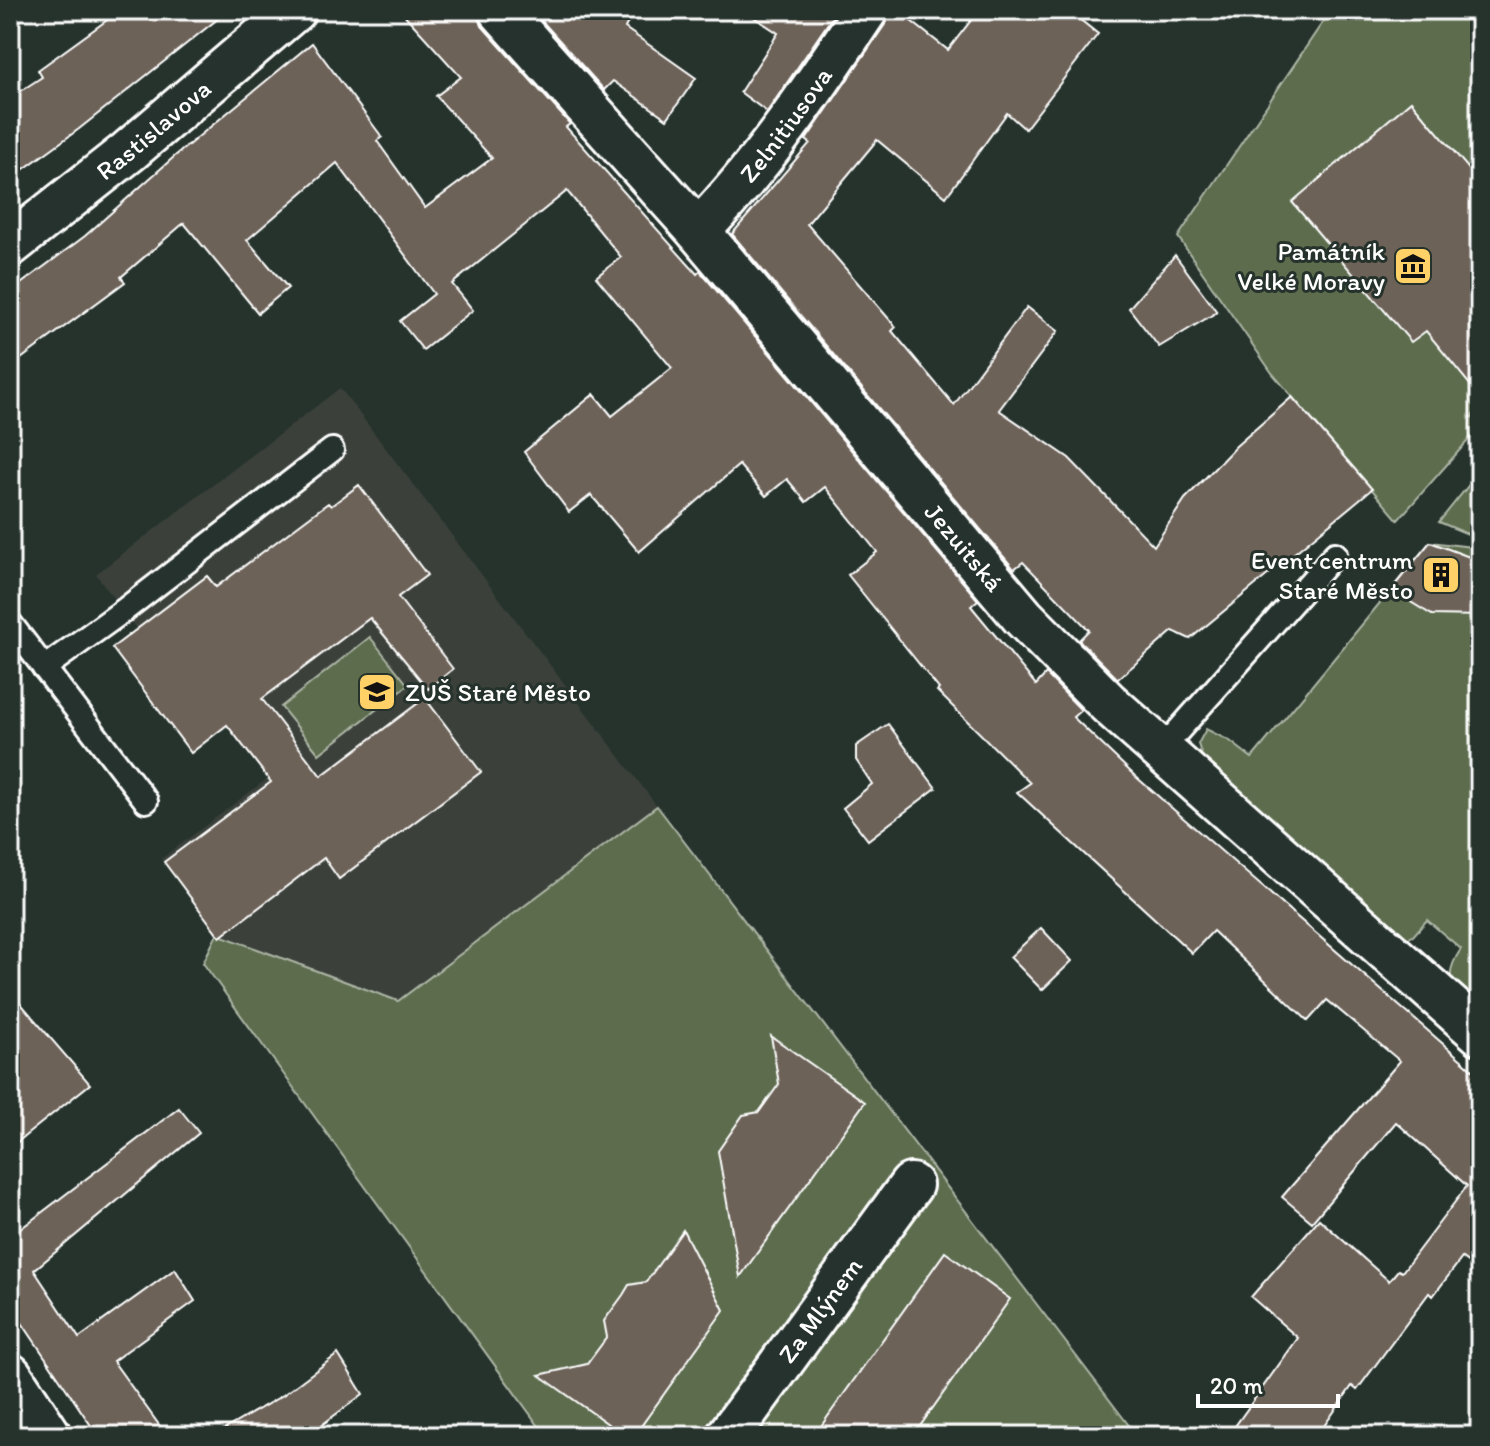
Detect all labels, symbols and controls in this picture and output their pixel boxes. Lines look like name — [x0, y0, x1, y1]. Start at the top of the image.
street label: Zelnitiusova — [732, 60, 839, 189]
street label: Rastislavova — [90, 72, 217, 187]
place label: Památník Velké Moravy — [1237, 235, 1386, 297]
museum icon: Památník Velké Moravy — [1392, 245, 1434, 287]
street label: Jezuitská — [918, 496, 1011, 598]
place label: Event centrum Staré Město — [1251, 544, 1413, 606]
building icon: Event centrum Staré Město — [1420, 554, 1462, 596]
school or university icon: ZUŠ Staré Město — [356, 671, 398, 713]
place label: ZUŠ Staré Město — [405, 676, 591, 708]
street label: Za Mlýnem — [771, 1251, 869, 1369]
scale bar — [1198, 1358, 1338, 1408]
text: 20 m — [1210, 1371, 1263, 1400]

